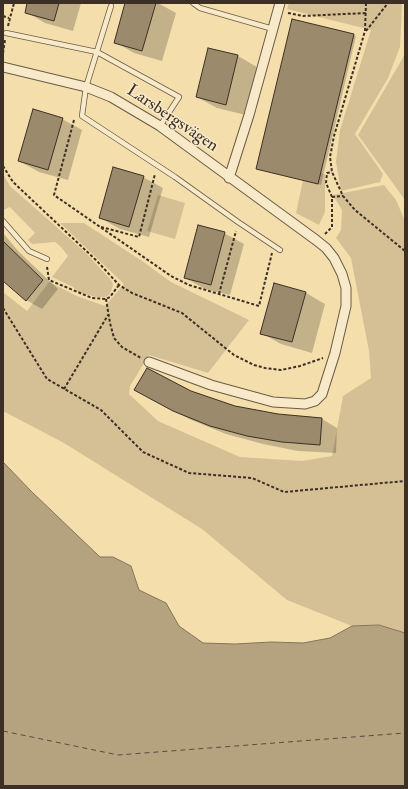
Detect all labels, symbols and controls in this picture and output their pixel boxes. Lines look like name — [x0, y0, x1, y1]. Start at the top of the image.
street label: Larsbergsvägen — [122, 81, 222, 157]

